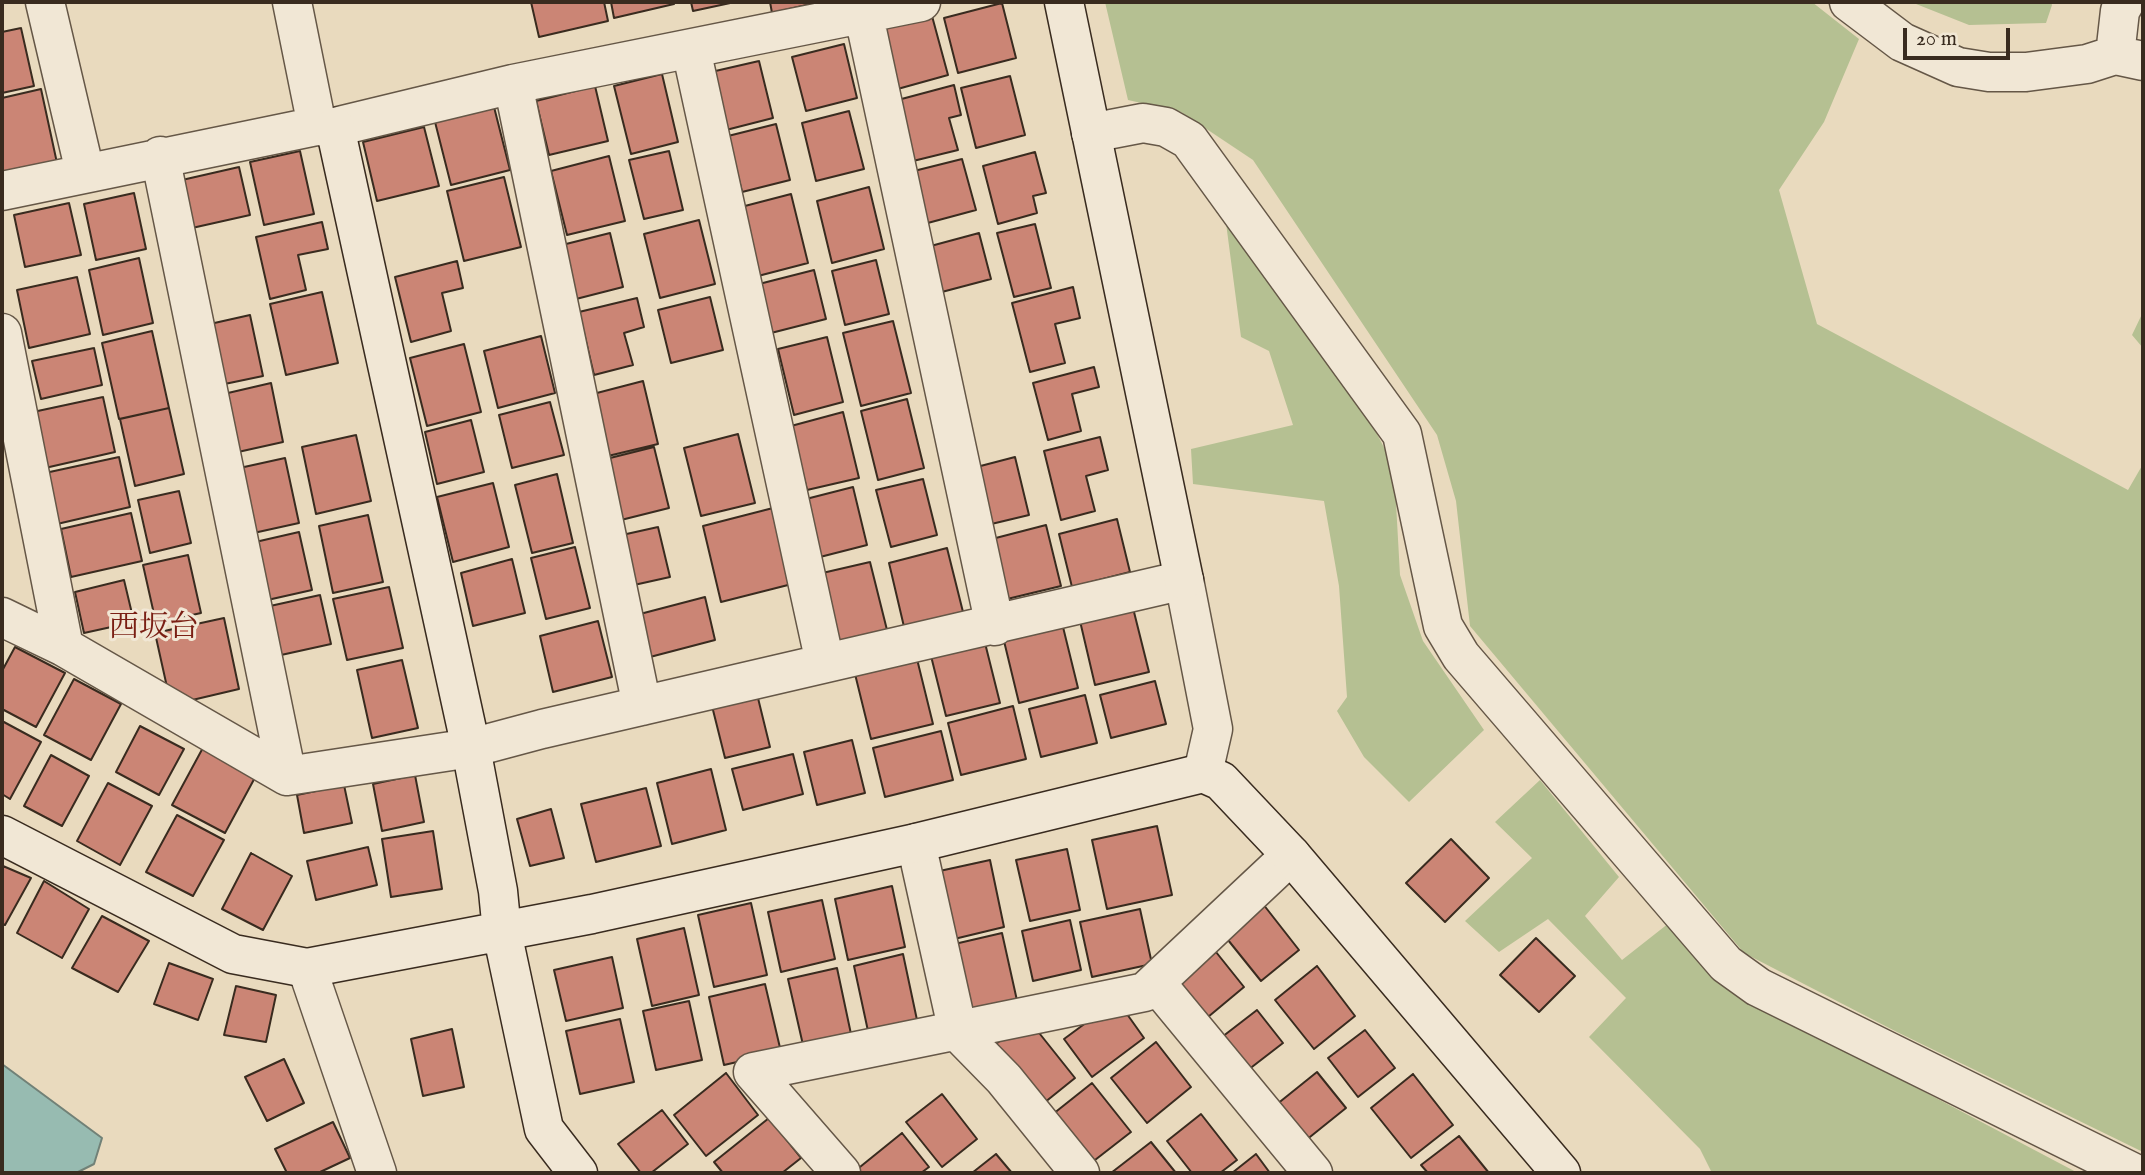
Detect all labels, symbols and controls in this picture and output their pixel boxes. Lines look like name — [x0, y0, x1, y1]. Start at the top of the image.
scale bar — [1907, 14, 2014, 58]
text: 20 m — [1916, 26, 1957, 53]
district label: 西坂台 — [109, 612, 199, 648]

